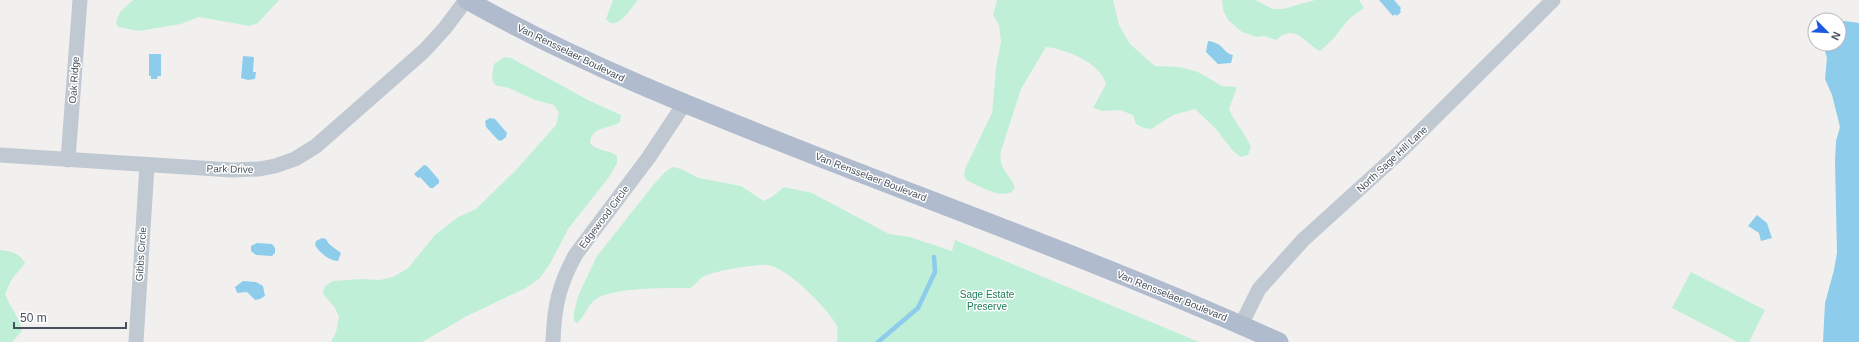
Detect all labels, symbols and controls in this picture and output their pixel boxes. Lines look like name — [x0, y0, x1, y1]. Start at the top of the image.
north arrow — [1807, 12, 1847, 52]
street label: Van Rensselaer Boulevard — [515, 22, 627, 84]
text: N — [1829, 30, 1843, 42]
street label: Oak Ridge — [67, 56, 81, 104]
street label: North Sage Hill Lane — [1355, 123, 1430, 194]
street label: Van Rensselaer Boulevard — [814, 151, 928, 203]
street label: Park Drive — [207, 163, 254, 175]
street label: Edgewood Circle — [577, 183, 631, 251]
street label: Gibbs Circle — [134, 226, 148, 282]
street label: Van Rensselaer Boulevard — [1115, 269, 1229, 323]
park label: Sage Estate Preserve — [960, 289, 1015, 312]
scale bar — [14, 304, 126, 330]
text: 50 m — [20, 311, 47, 325]

